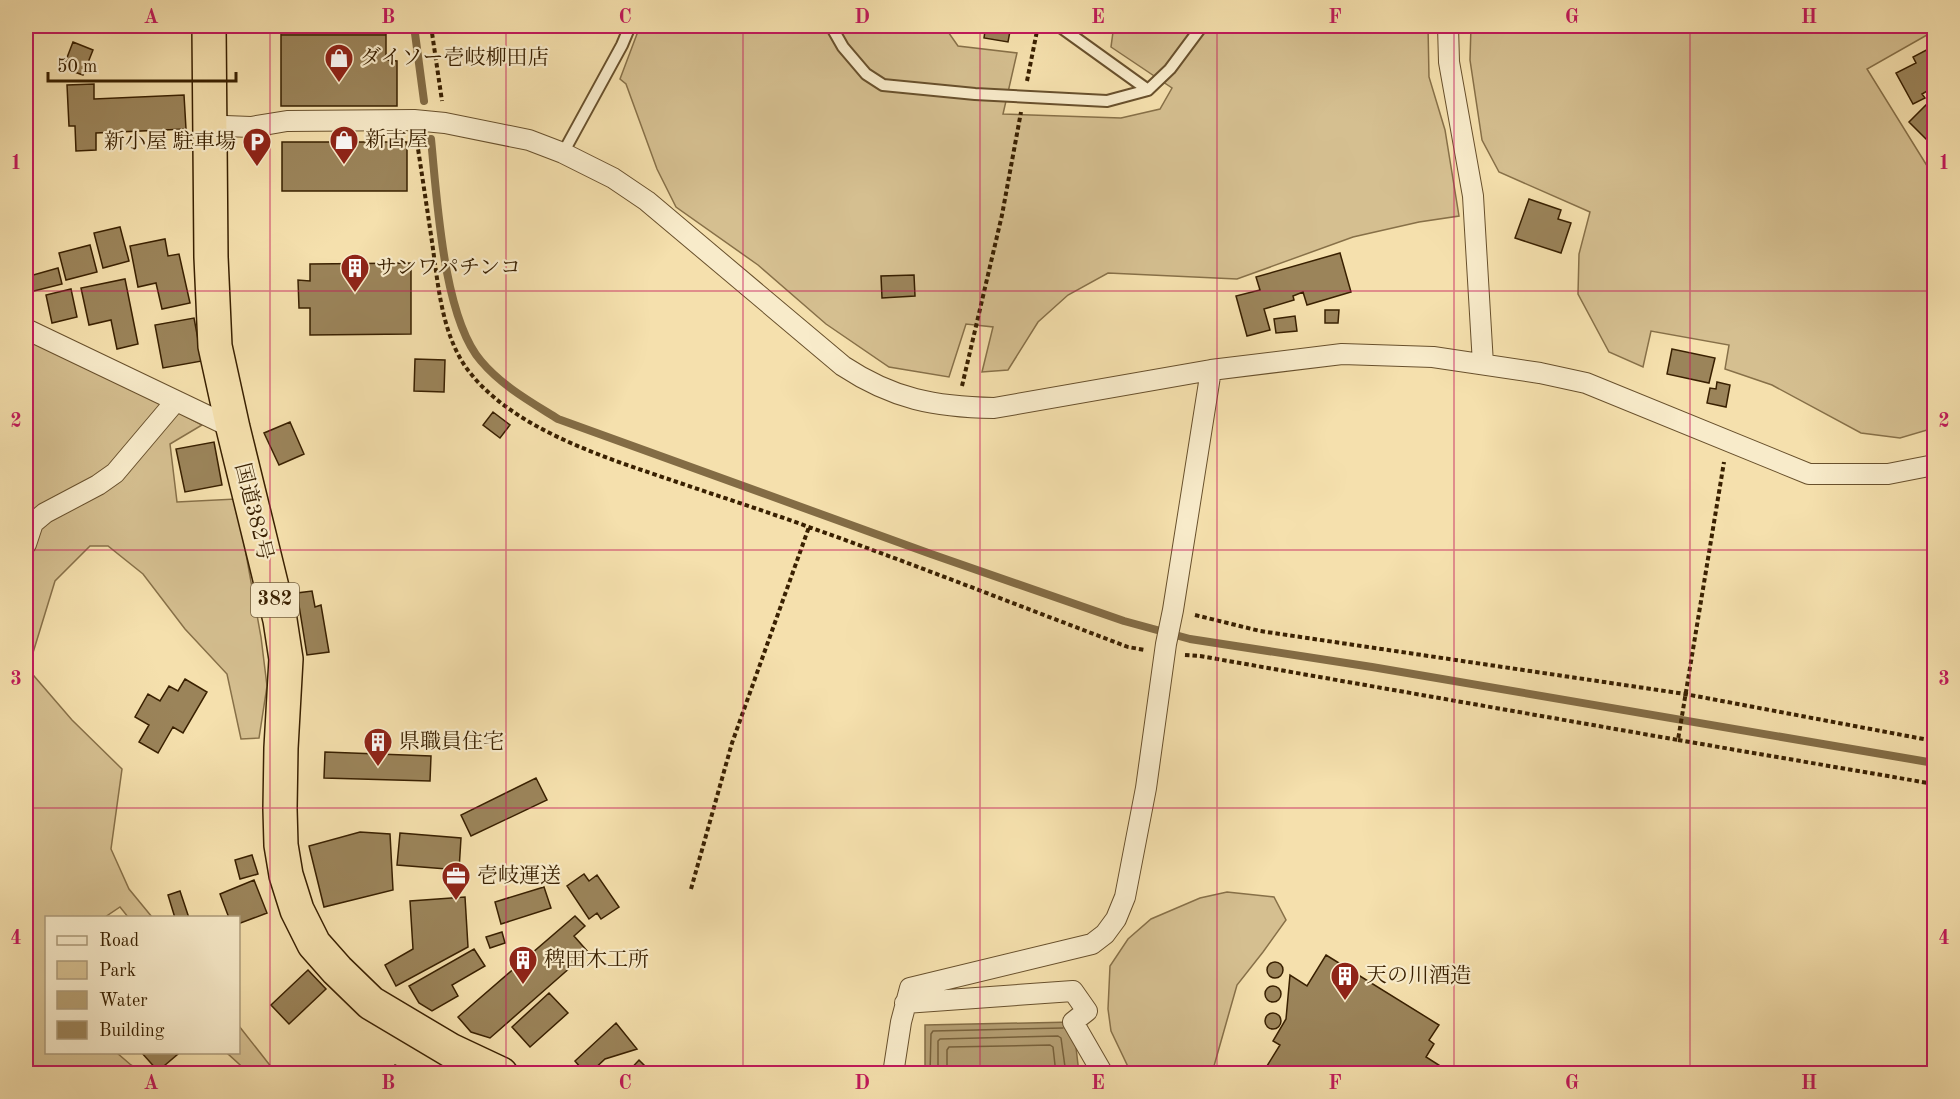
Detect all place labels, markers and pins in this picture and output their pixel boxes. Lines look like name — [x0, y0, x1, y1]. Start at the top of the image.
shop icon: ダイソー壱岐柳田店 — [323, 42, 355, 84]
place label: ダイソー壱岐柳田店 — [360, 46, 549, 69]
shop icon: 新古屋 — [328, 124, 360, 166]
parking icon: 新小屋 駐車場 — [241, 126, 273, 168]
place label: 新古屋 — [365, 128, 428, 151]
place label: 新小屋 駐車場 — [104, 130, 236, 153]
building icon: サンワパチンコ — [339, 252, 371, 294]
place label: サンワパチンコ — [376, 257, 521, 279]
building icon: 県職員住宅 — [362, 726, 394, 768]
place label: 県職員住宅 — [399, 730, 504, 753]
office icon: 壱岐運送 — [440, 860, 472, 902]
place label: 壱岐運送 — [477, 864, 561, 887]
building icon: 稗田木工所 — [507, 944, 539, 986]
place label: 稗田木工所 — [544, 948, 649, 971]
building icon: 天の川酒造 — [1329, 960, 1361, 1002]
place label: 天の川酒造 — [1366, 964, 1471, 987]

